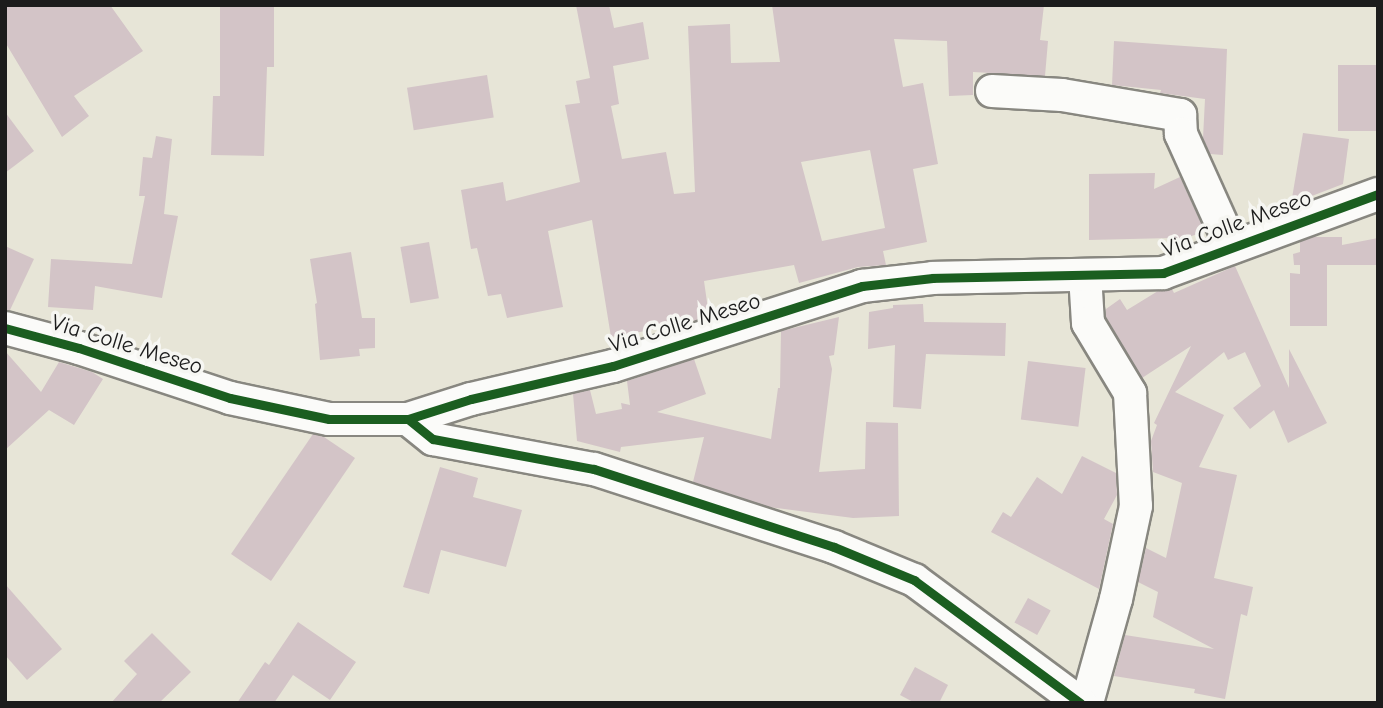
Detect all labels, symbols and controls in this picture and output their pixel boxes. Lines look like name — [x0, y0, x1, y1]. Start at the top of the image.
street label: Via Colle Meseo — [1159, 184, 1315, 264]
street label: Via Colle Meseo — [606, 287, 764, 359]
street label: Via Colle Meseo — [48, 309, 206, 381]

